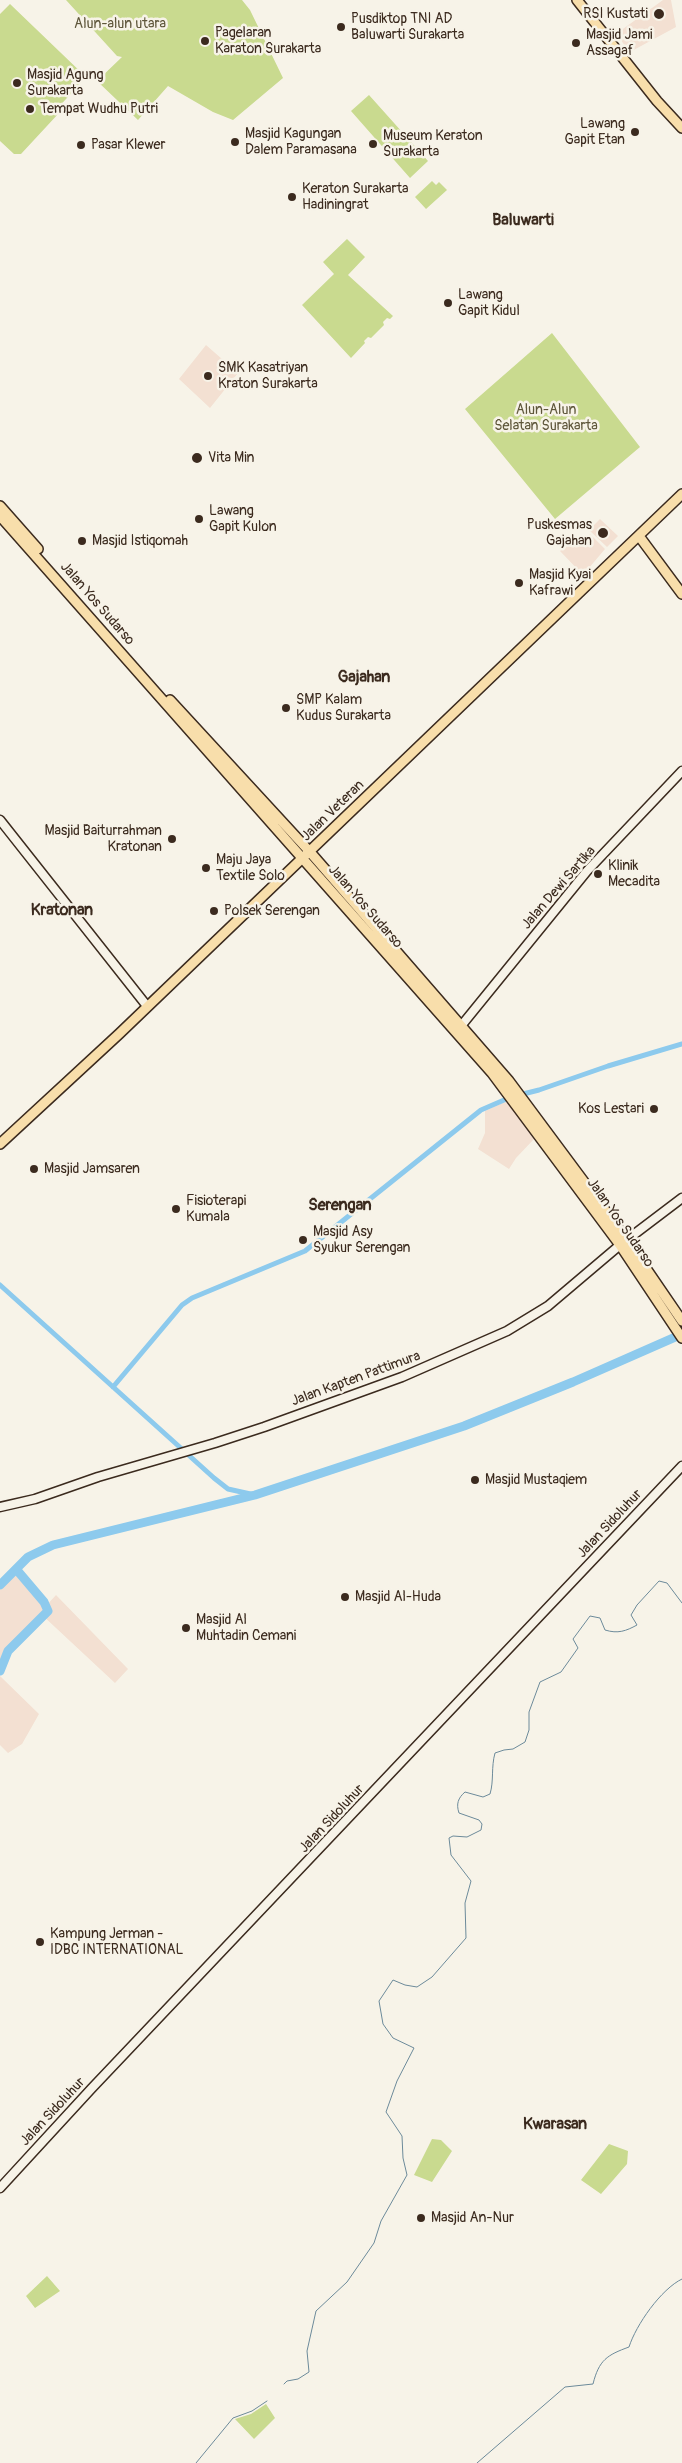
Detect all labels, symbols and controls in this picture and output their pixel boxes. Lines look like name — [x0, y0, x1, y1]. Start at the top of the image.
place label: RSI Kustati — [583, 6, 648, 22]
marker: RSI Kustati — [652, 7, 666, 21]
place label: Pusdiktop TNI AD Baluwarti Surakarta — [351, 11, 464, 44]
park label: Alun-alun utara — [74, 16, 166, 32]
marker: Pusdiktop TNI AD Baluwarti Surakarta — [335, 21, 347, 33]
place label: Pagelaran Karaton Surakarta — [215, 25, 321, 58]
place label: Masjid Jami Assagaf — [586, 27, 653, 59]
marker: Pagelaran Karaton Surakarta — [199, 35, 211, 47]
marker: Masjid Jami Assagaf — [570, 37, 582, 49]
place label: Masjid Agung Surakarta — [27, 67, 104, 100]
marker: Masjid Agung Surakarta — [11, 77, 23, 89]
place label: Tempat Wudhu Putri — [40, 101, 158, 117]
marker: Tempat Wudhu Putri — [24, 103, 36, 115]
place label: Lawang Gapit Etan — [564, 116, 625, 148]
place label: Masjid Kagungan Dalem Paramasana — [245, 126, 357, 158]
marker: Lawang Gapit Etan — [629, 126, 641, 138]
place label: Museum Keraton Surakarta — [383, 128, 483, 160]
marker: Masjid Kagungan Dalem Paramasana — [229, 136, 241, 148]
place label: Pasar Klewer — [91, 137, 166, 153]
marker: Museum Keraton Surakarta — [367, 138, 379, 150]
marker: Pasar Klewer — [75, 139, 87, 151]
place label: Keraton Surakarta Hadiningrat — [302, 181, 409, 213]
marker: Keraton Surakarta Hadiningrat — [286, 191, 298, 203]
district label: Baluwarti — [492, 211, 554, 231]
place label: Lawang Gapit Kidul — [458, 287, 520, 320]
marker: Lawang Gapit Kidul — [442, 297, 454, 309]
place label: SMK Kasatriyan Kraton Surakarta — [218, 360, 318, 392]
marker: SMK Kasatriyan Kraton Surakarta — [202, 370, 214, 382]
park label: Alun-Alun Selatan Surakarta — [494, 402, 598, 434]
place label: Vita Min — [208, 450, 254, 466]
marker: Vita Min — [190, 451, 204, 465]
place label: Lawang Gapit Kulon — [209, 503, 277, 536]
marker: Lawang Gapit Kulon — [193, 513, 205, 525]
place label: Puskesmas Gajahan — [527, 517, 592, 550]
marker: Puskesmas Gajahan — [596, 526, 610, 540]
place label: Masjid Istiqomah — [92, 533, 188, 549]
marker: Masjid Istiqomah — [76, 535, 88, 547]
street label: Jalan Yos Sudarso — [56, 559, 138, 649]
place label: Masjid Kyai Kafrawi — [529, 567, 591, 600]
marker: Masjid Kyai Kafrawi — [513, 577, 525, 589]
district label: Gajahan — [338, 668, 390, 688]
place label: SMP Kalam Kudus Surakarta — [296, 692, 391, 724]
marker: SMP Kalam Kudus Surakarta — [280, 702, 292, 714]
street label: Jalan Veteran — [298, 777, 368, 845]
place label: Masjid Baiturrahman Kratonan — [44, 823, 162, 856]
marker: Masjid Baiturrahman Kratonan — [166, 833, 178, 845]
street label: Jalan Dewi Sartika — [518, 843, 600, 933]
place label: Maju Jaya Textile Solo — [216, 852, 285, 884]
place label: Klinik Mecadita — [608, 858, 660, 890]
marker: Maju Jaya Textile Solo — [200, 862, 212, 874]
street label: Jalan Yos Sudarso — [324, 862, 406, 952]
marker: Klinik Mecadita — [592, 868, 604, 880]
district label: Kratonan — [31, 901, 93, 921]
place label: Polsek Serengan — [224, 903, 320, 919]
marker: Polsek Serengan — [208, 905, 220, 917]
place label: Kos Lestari — [578, 1101, 644, 1117]
marker: Kos Lestari — [648, 1103, 660, 1115]
place label: Masjid Jamsaren — [44, 1161, 140, 1177]
marker: Masjid Jamsaren — [28, 1163, 40, 1175]
street label: Jalan Yos Sudarso — [583, 1175, 657, 1271]
place label: Fisioterapi Kumala — [186, 1193, 246, 1226]
district label: Serengan — [308, 1196, 372, 1216]
marker: Fisioterapi Kumala — [170, 1203, 182, 1215]
place label: Masjid Asy Syukur Serengan — [313, 1224, 410, 1256]
marker: Masjid Asy Syukur Serengan — [297, 1234, 309, 1246]
street label: Jalan Kapten Pattimura — [289, 1348, 423, 1410]
place label: Masjid Mustaqiem — [485, 1472, 587, 1488]
marker: Masjid Mustaqiem — [469, 1474, 481, 1486]
street label: Jalan Sidoluhur — [574, 1486, 646, 1562]
place label: Masjid Al-Huda — [355, 1589, 441, 1605]
marker: Masjid Al-Huda — [339, 1591, 351, 1603]
place label: Masjid Al Muhtadin Cemani — [196, 1612, 296, 1644]
marker: Masjid Al Muhtadin Cemani — [180, 1622, 192, 1634]
street label: Jalan Sidoluhur — [296, 1781, 368, 1857]
place label: Kampung Jerman - IDBC INTERNATIONAL — [50, 1926, 183, 1958]
marker: Kampung Jerman - IDBC INTERNATIONAL — [34, 1936, 46, 1948]
street label: Jalan Sidoluhur — [17, 2074, 89, 2150]
district label: Kwarasan — [523, 2115, 587, 2135]
place label: Masjid An-Nur — [431, 2210, 514, 2226]
marker: Masjid An-Nur — [415, 2212, 427, 2224]

